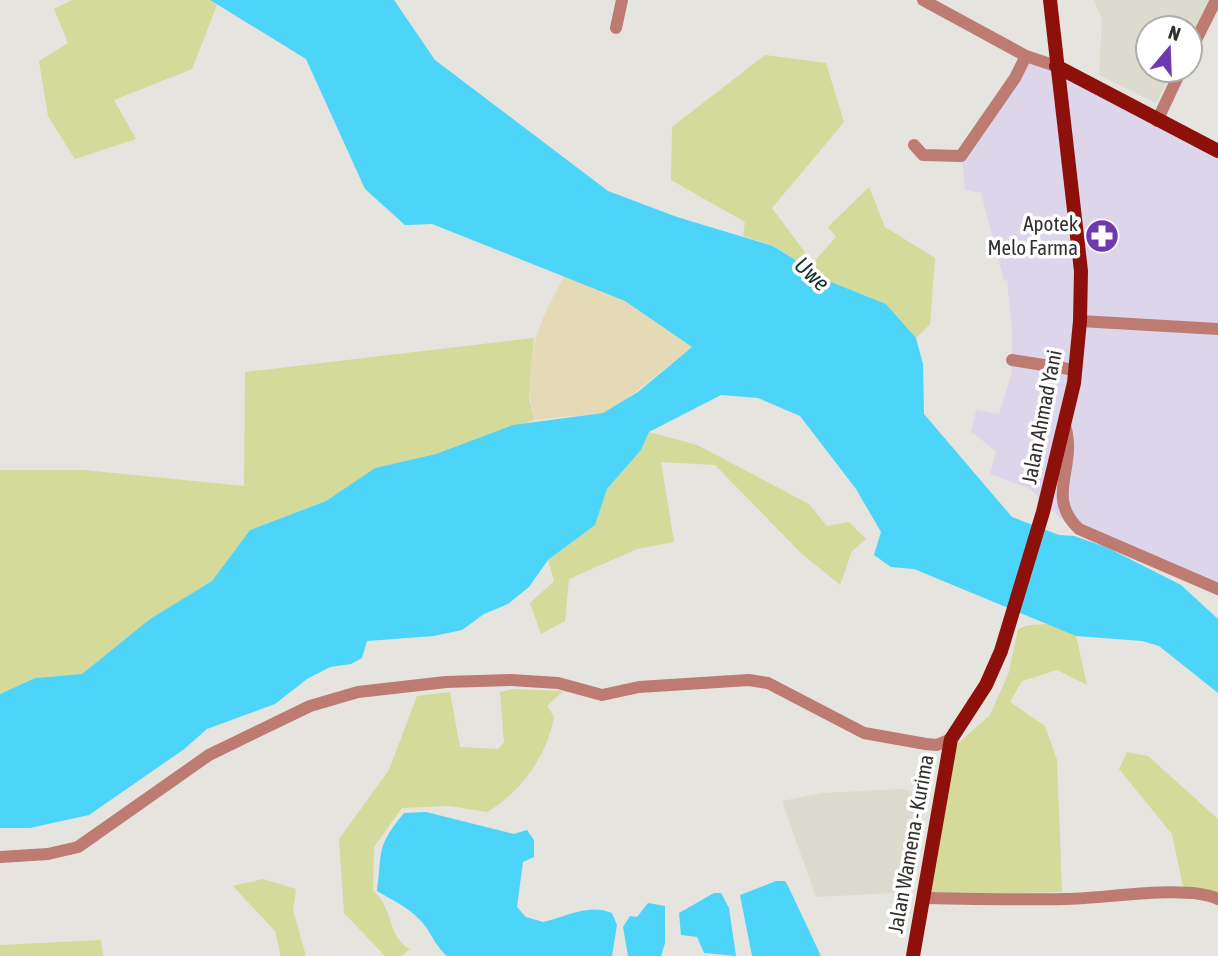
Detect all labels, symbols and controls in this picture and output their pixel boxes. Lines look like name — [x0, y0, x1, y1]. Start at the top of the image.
north arrow — [1134, 14, 1204, 84]
text: N — [1166, 21, 1183, 45]
place label: Apotek Melo Farma — [987, 211, 1078, 259]
pharmacy icon: Apotek Melo Farma — [1083, 217, 1121, 255]
water label: Uwe — [789, 252, 835, 296]
street label: Jalan Ahmad Yani — [1016, 348, 1066, 486]
street label: Jalan Wamena - Kurima — [882, 753, 938, 935]

